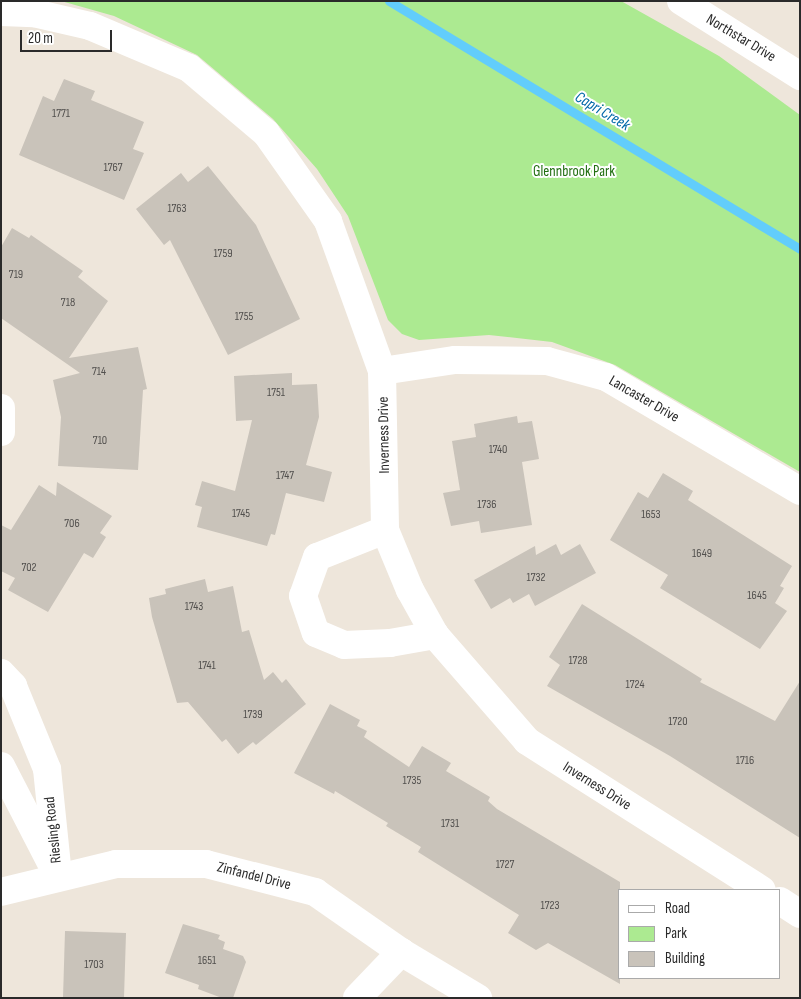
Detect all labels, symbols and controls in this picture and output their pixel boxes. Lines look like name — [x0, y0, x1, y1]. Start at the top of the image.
street label: Northstar Drive — [703, 10, 779, 66]
scale bar — [22, 20, 115, 52]
text: 20 m — [28, 29, 53, 48]
water label: Capri Creek — [571, 88, 633, 136]
house number: 1771 — [52, 107, 70, 121]
house number: 1767 — [103, 161, 123, 175]
park label: Glennbrook Park — [533, 163, 615, 181]
house number: 1763 — [167, 202, 187, 216]
house number: 1759 — [213, 247, 233, 261]
house number: 719 — [9, 268, 23, 282]
house number: 718 — [61, 296, 75, 310]
house number: 1755 — [235, 310, 253, 324]
house number: 714 — [92, 365, 106, 379]
street label: Lancaster Drive — [606, 372, 682, 426]
house number: 1751 — [267, 386, 285, 400]
street label: Inverness Drive — [374, 396, 394, 474]
house number: 710 — [93, 434, 107, 448]
house number: 1740 — [489, 443, 507, 457]
house number: 1747 — [276, 469, 294, 483]
house number: 1736 — [477, 498, 497, 512]
house number: 1745 — [232, 507, 250, 521]
house number: 1653 — [641, 508, 661, 522]
house number: 706 — [64, 517, 80, 531]
house number: 1649 — [692, 547, 712, 561]
house number: 702 — [21, 561, 37, 575]
house number: 1732 — [527, 571, 545, 585]
house number: 1645 — [747, 589, 767, 603]
house number: 1743 — [185, 600, 203, 614]
house number: 1728 — [568, 654, 588, 668]
house number: 1741 — [198, 659, 216, 673]
house number: 1724 — [626, 678, 644, 692]
house number: 1739 — [243, 708, 263, 722]
house number: 1720 — [668, 715, 688, 729]
house number: 1716 — [736, 754, 754, 768]
street label: Inverness Drive — [560, 758, 634, 814]
house number: 1735 — [403, 774, 421, 788]
street label: Riesling Road — [41, 796, 65, 864]
house number: 1731 — [441, 817, 459, 831]
street label: Zinfandel Drive — [215, 858, 293, 894]
house number: 1727 — [496, 858, 514, 872]
legend — [618, 889, 781, 979]
house number: 1723 — [541, 899, 559, 913]
text: Road — [665, 899, 690, 918]
text: Park — [665, 924, 687, 943]
text: Building — [665, 949, 705, 968]
house number: 1651 — [198, 954, 216, 968]
house number: 1703 — [84, 958, 104, 972]

